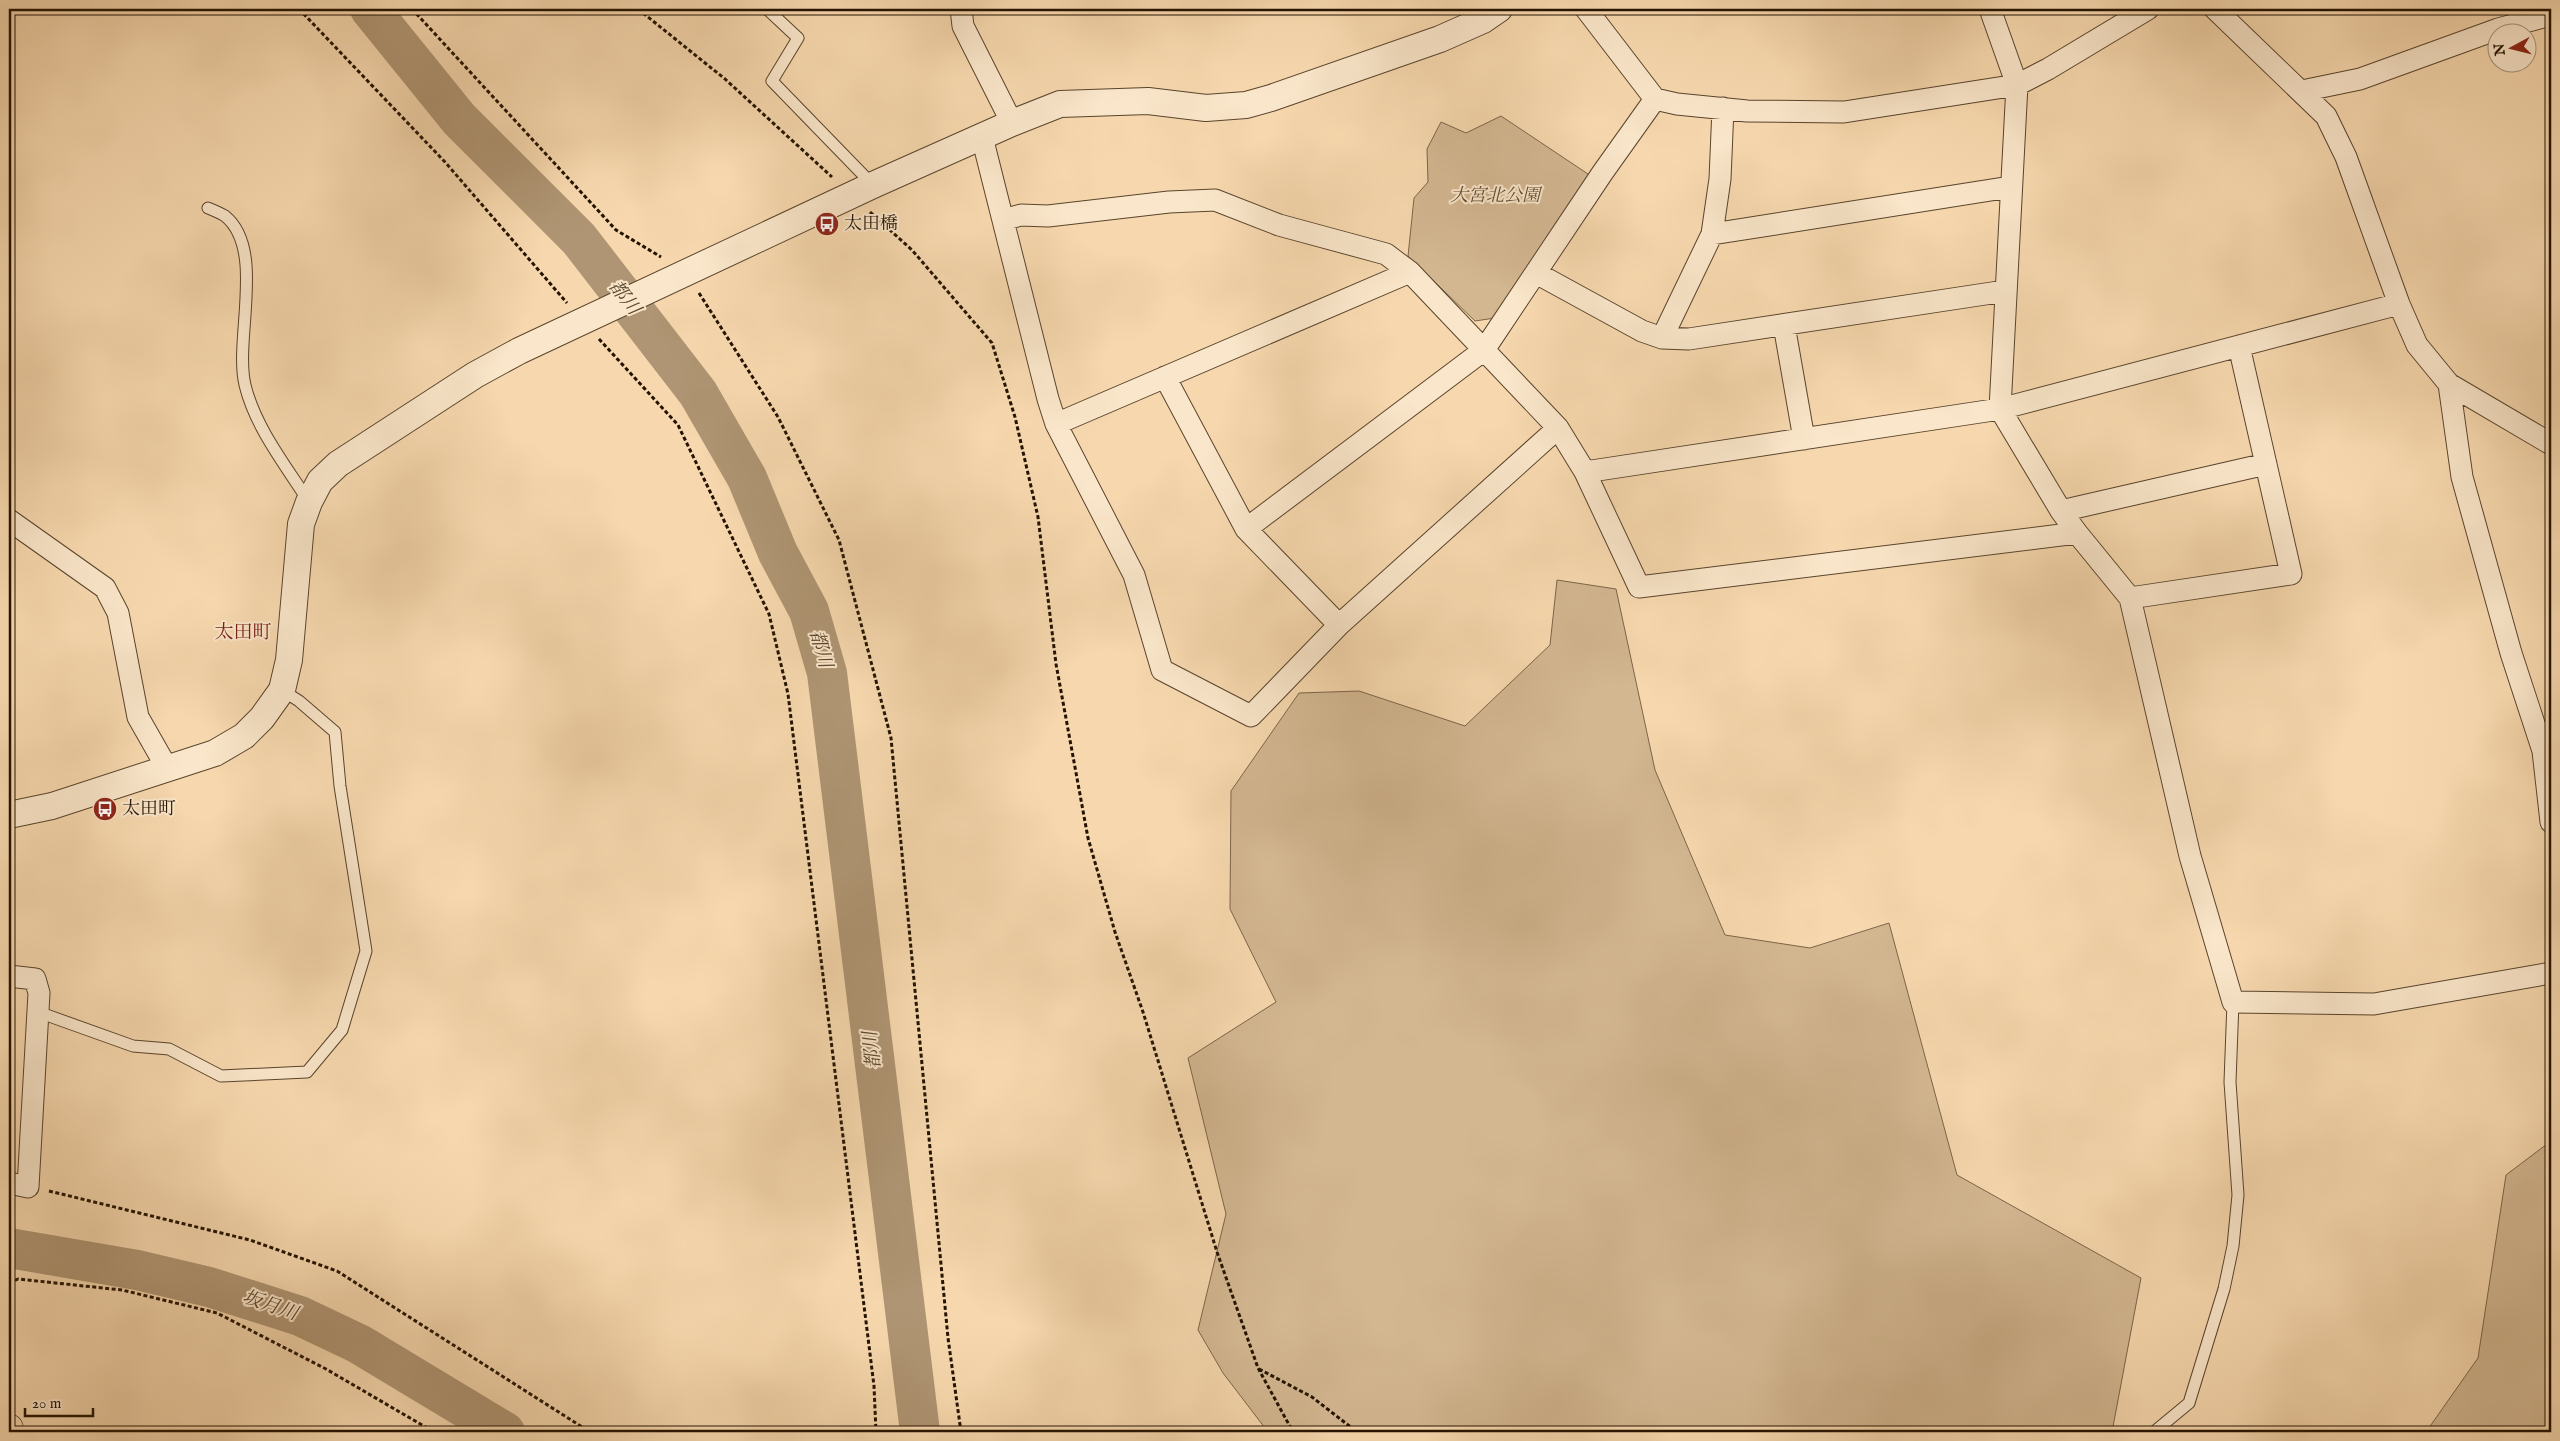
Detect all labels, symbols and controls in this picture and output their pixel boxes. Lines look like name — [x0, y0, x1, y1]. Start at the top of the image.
north arrow — [2488, 22, 2538, 72]
text: N — [2490, 42, 2510, 58]
park label: 大宮北公園 — [1450, 185, 1543, 208]
bus stop icon: 太田橋 — [814, 211, 840, 237]
place label: 太田橋 — [844, 213, 898, 236]
water label: 都川 — [603, 276, 646, 322]
district label: 太田町 — [214, 621, 272, 645]
water label: 都川 — [803, 627, 837, 672]
bus stop icon: 太田町 — [92, 796, 118, 822]
place label: 太田町 — [122, 798, 176, 821]
water label: 都川 — [859, 1028, 887, 1070]
water label: 坂月川 — [239, 1285, 303, 1327]
scale bar — [25, 1386, 92, 1418]
text: 20 m — [32, 1394, 62, 1413]

